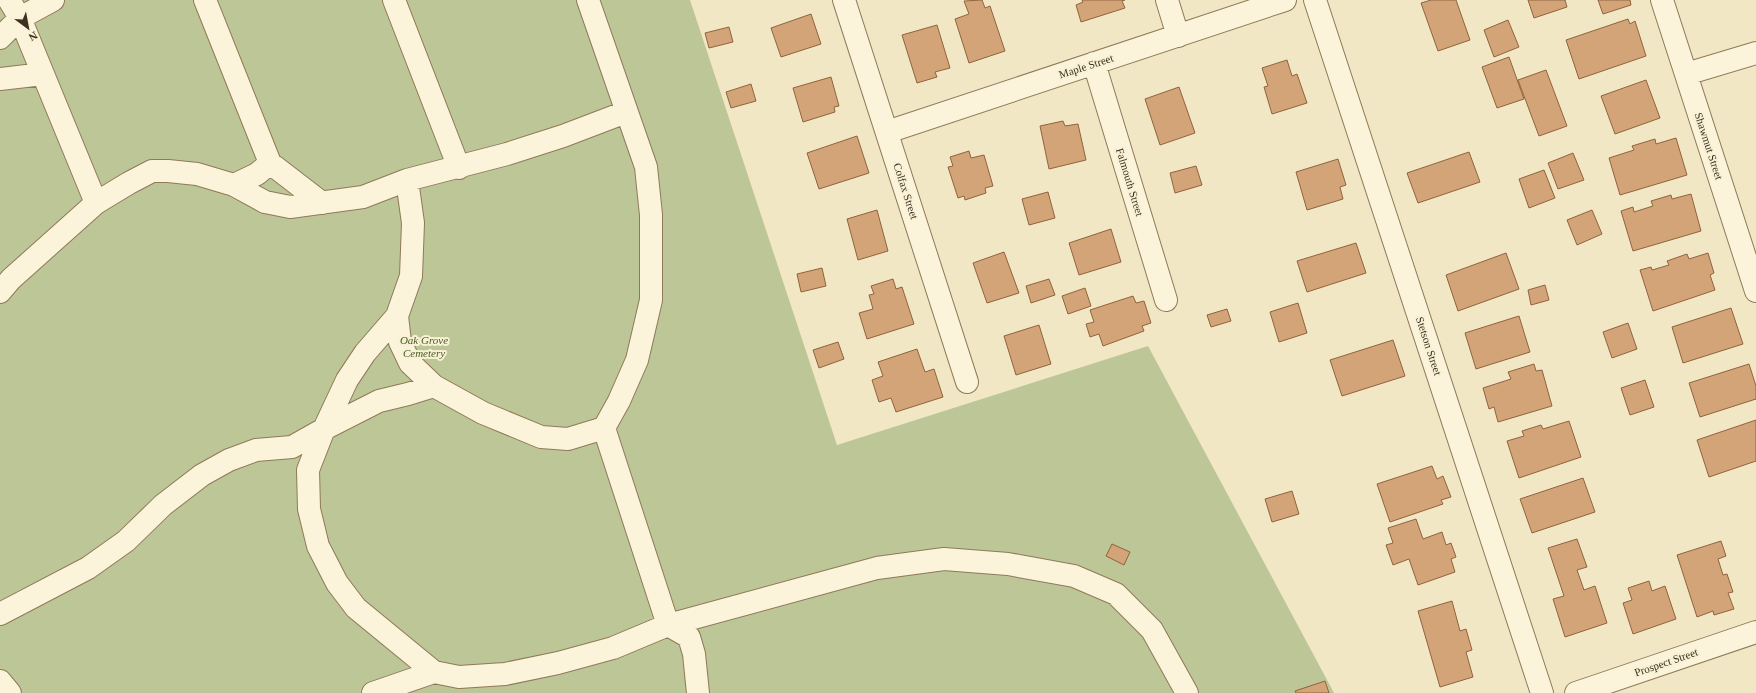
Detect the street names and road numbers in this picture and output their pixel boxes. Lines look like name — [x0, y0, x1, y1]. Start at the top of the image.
street label: Maple Street — [1057, 52, 1115, 80]
street label: Shawmut Street — [1692, 111, 1726, 181]
street label: Falmouth Street — [1114, 146, 1146, 218]
street label: Colfax Street — [891, 161, 921, 221]
street label: Stetson Street — [1414, 315, 1444, 377]
street label: Prospect Street — [1633, 646, 1699, 678]

